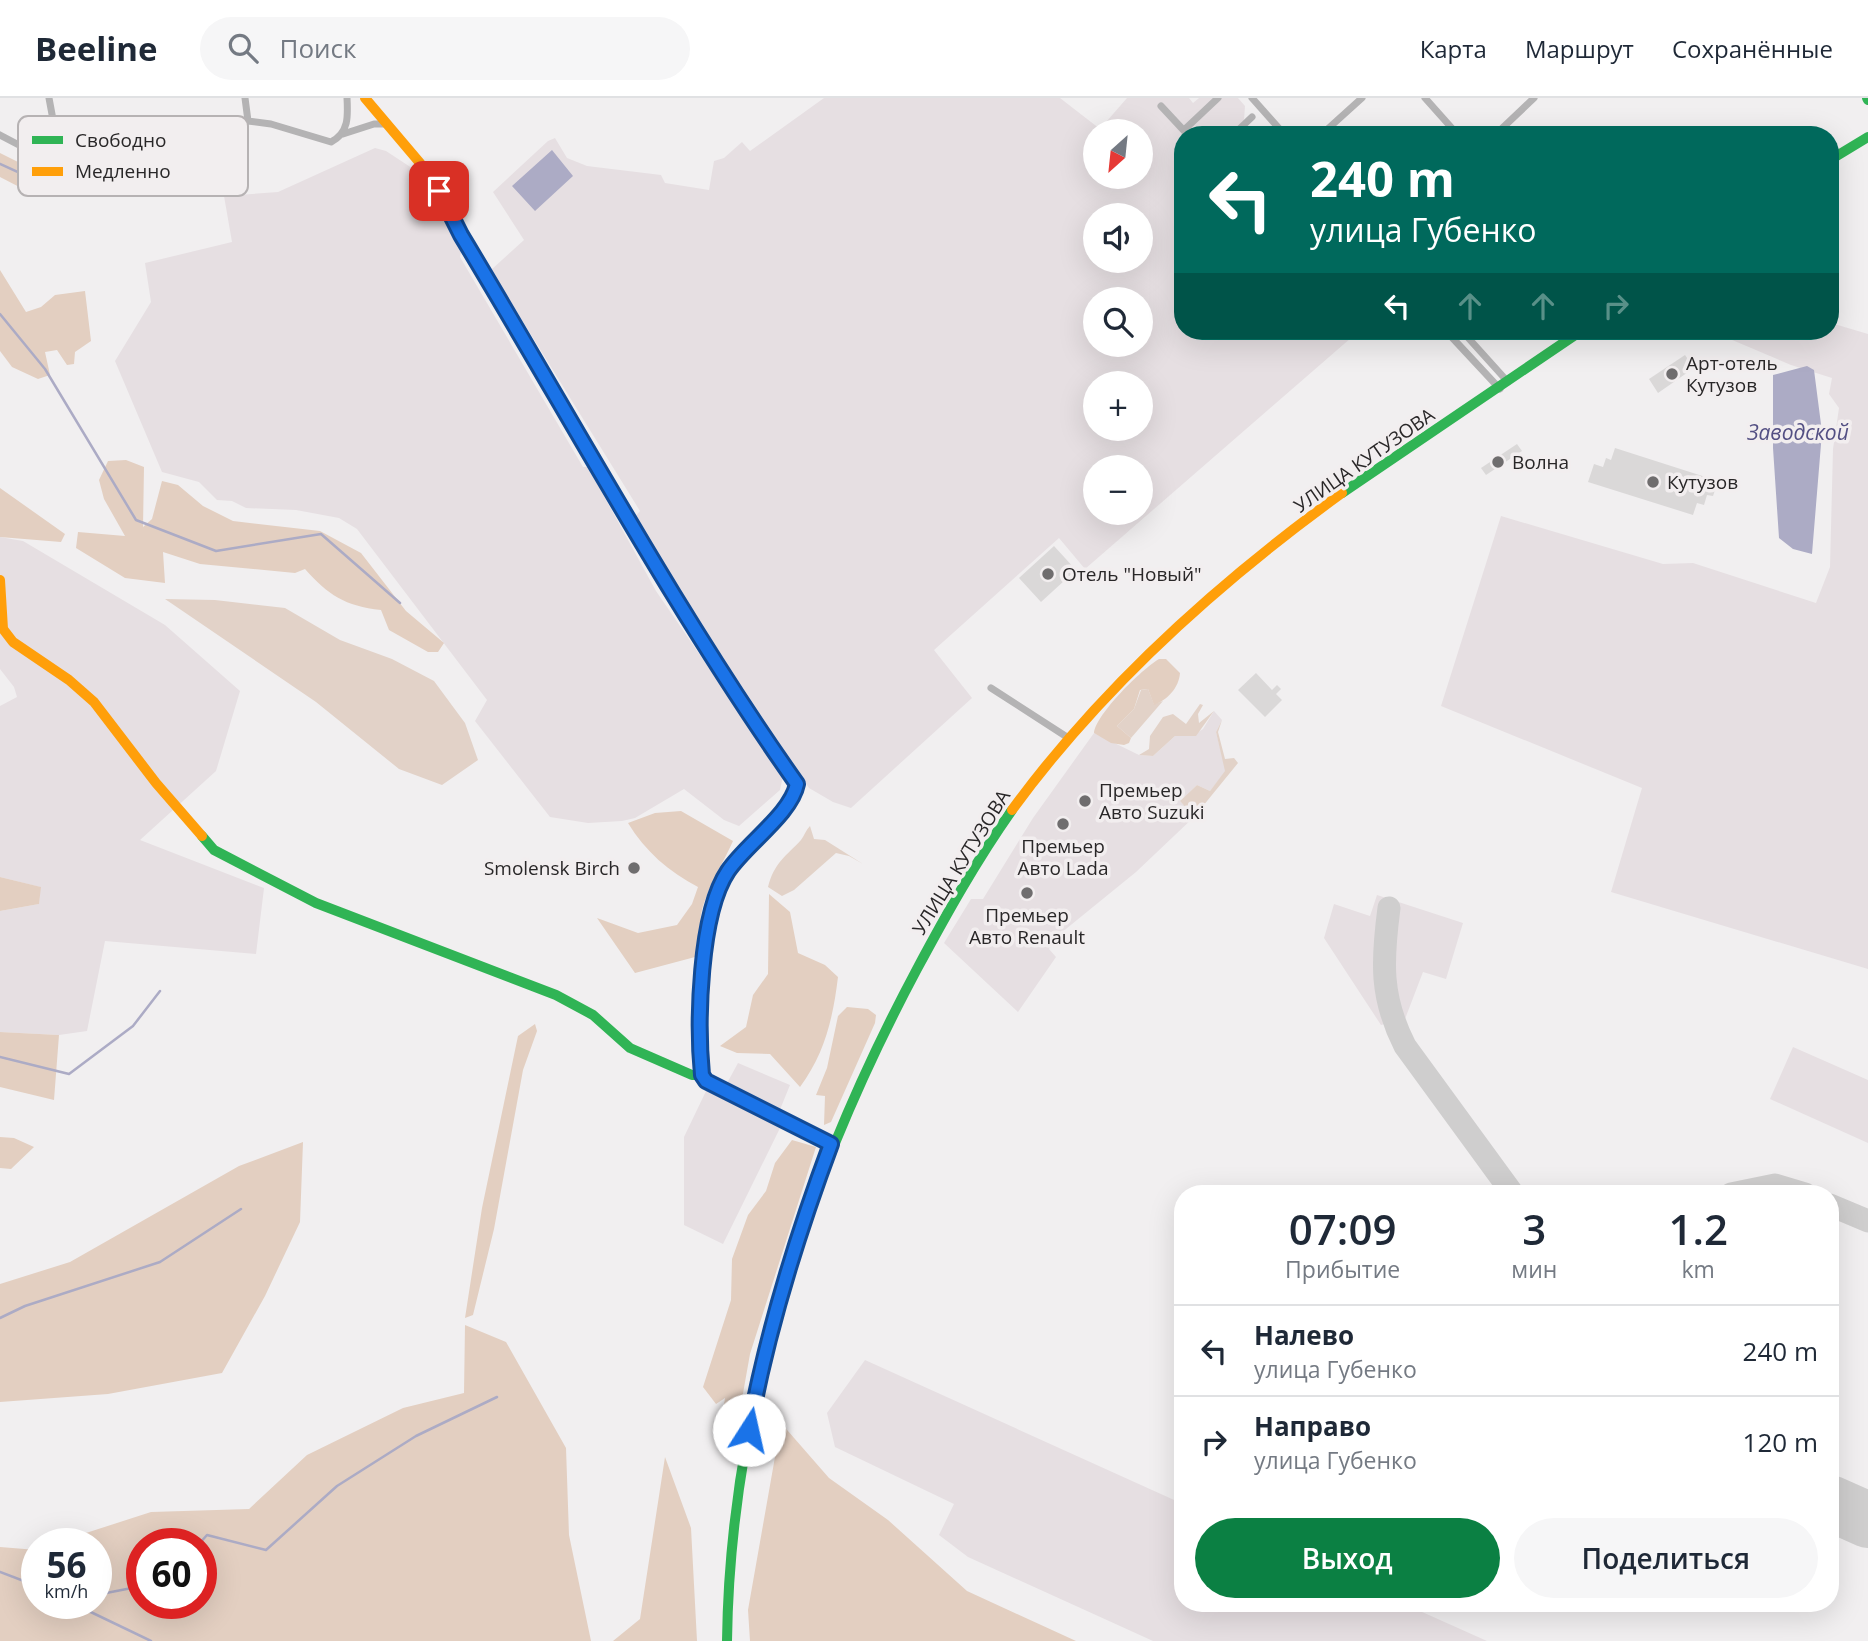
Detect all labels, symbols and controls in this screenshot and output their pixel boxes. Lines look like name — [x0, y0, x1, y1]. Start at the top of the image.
search box — [200, 17, 690, 80]
text: Beeline — [35, 26, 158, 71]
icon: search — [224, 29, 262, 67]
text: Поиск — [280, 30, 356, 66]
text: Карта — [1420, 32, 1487, 65]
text: Маршрут — [1525, 32, 1634, 65]
text: Сохранённые — [1672, 32, 1833, 65]
legend — [18, 116, 248, 196]
north arrow — [1083, 119, 1153, 189]
map controls — [1083, 119, 1153, 525]
text: Свободно — [75, 127, 166, 153]
text: 240 m — [1310, 145, 1455, 211]
icon: left — [1195, 154, 1286, 245]
text: Медленно — [75, 158, 171, 184]
pin — [409, 161, 469, 221]
icon: arrive — [420, 172, 458, 210]
button: sound — [1083, 203, 1153, 273]
text: улица Губенко — [1310, 208, 1537, 251]
button: search — [1083, 287, 1153, 357]
icon: left — [1378, 287, 1416, 325]
icon: ahead — [1451, 287, 1489, 325]
icon: ahead — [1524, 287, 1562, 325]
icon: right — [1597, 287, 1635, 325]
place label: Арт-отель Кутузов — [1686, 350, 1778, 398]
marker: Арт-отель Кутузов — [1664, 366, 1680, 382]
button: + — [1083, 371, 1153, 441]
street label: УЛИЦА КУТУЗОВА — [1288, 402, 1440, 518]
water label: Заводской — [1746, 418, 1849, 446]
place label: Волна — [1512, 449, 1569, 475]
marker: Волна — [1490, 454, 1506, 470]
button: − — [1083, 455, 1153, 525]
place label: Кутузов — [1667, 469, 1738, 495]
marker: Кутузов — [1645, 474, 1661, 490]
place label: Отель "Новый" — [1062, 561, 1202, 587]
marker: Отель "Новый" — [1040, 566, 1056, 582]
place label: Премьер Авто Suzuki — [1099, 777, 1205, 825]
street label: УЛИЦА КУТУЗОВА — [906, 785, 1016, 939]
marker: Премьер Авто Suzuki — [1077, 793, 1093, 809]
marker: Премьер Авто Lada — [1055, 816, 1071, 832]
place label: Премьер Авто Lada — [1018, 833, 1108, 881]
place label: Smolensk Birch — [484, 855, 620, 881]
marker: Smolensk Birch — [626, 860, 642, 876]
marker: Премьер Авто Renault — [1019, 885, 1035, 901]
place label: Премьер Авто Renault — [969, 902, 1085, 950]
text: 07:09 — [1289, 1200, 1396, 1257]
text: 3 — [1522, 1200, 1546, 1257]
text: 1.2 — [1668, 1200, 1728, 1257]
text: Прибытие — [1285, 1253, 1400, 1285]
text: мин — [1511, 1253, 1557, 1285]
text: km — [1681, 1253, 1715, 1285]
text: Налево — [1254, 1317, 1354, 1353]
icon: left — [1195, 1332, 1233, 1370]
text: 240 m — [1743, 1333, 1818, 1369]
text: улица Губенко — [1254, 1353, 1417, 1385]
position arrow — [712, 1393, 786, 1467]
text: Направо — [1254, 1408, 1371, 1444]
icon: right — [1195, 1423, 1233, 1461]
text: 120 m — [1743, 1424, 1818, 1460]
text: улица Губенко — [1254, 1444, 1417, 1476]
button: Выход — [1195, 1518, 1500, 1598]
button: Поделиться — [1514, 1518, 1818, 1598]
speed limit sign: 60 — [126, 1528, 217, 1619]
text: 56 — [46, 1541, 87, 1588]
text: km/h — [45, 1579, 88, 1603]

